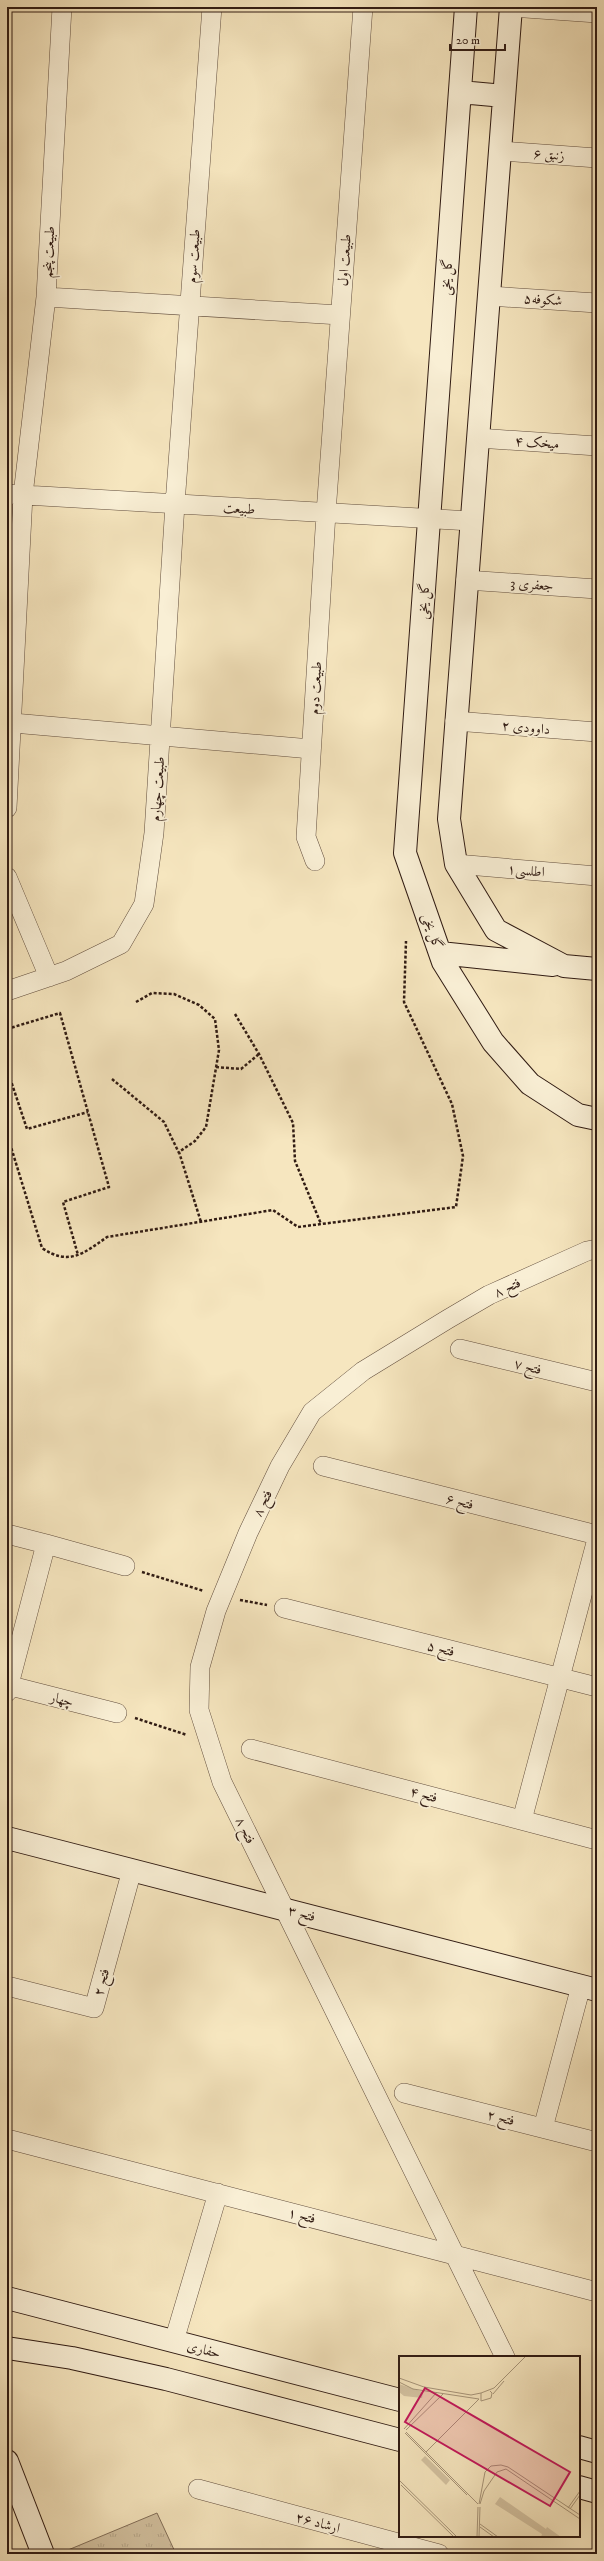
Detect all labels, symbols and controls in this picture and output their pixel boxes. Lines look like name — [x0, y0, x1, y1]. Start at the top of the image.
scale bar — [450, 26, 505, 52]
text: 20 m — [456, 33, 480, 48]
street label: زنبق ۶ — [533, 145, 565, 165]
street label: طبیعت پنجم — [39, 226, 63, 279]
street label: طبیعت سوم — [183, 228, 208, 284]
street label: طبیعت اول — [334, 233, 356, 287]
street label: گل یخی — [437, 258, 458, 296]
street label: شکوفه۵ — [523, 290, 563, 310]
street label: میخک ۴ — [514, 432, 560, 454]
street label: طبیعت — [222, 499, 256, 519]
street label: 3 جعفری — [510, 575, 554, 595]
street label: گل یخی — [414, 582, 435, 620]
street label: طبیعت دوم — [306, 661, 329, 715]
street label: داوودی ۲ — [501, 717, 551, 739]
street label: طبیعت چهارم — [147, 756, 172, 822]
street label: اطلسی۱ — [506, 860, 545, 882]
street label: گل یخی — [417, 911, 447, 952]
street label: فتح ۸ — [491, 1274, 525, 1305]
street label: فتح ۷ — [511, 1355, 543, 1382]
street label: فتح ۸ — [249, 1487, 280, 1521]
street label: فتح ۶ — [443, 1490, 475, 1517]
street label: فتح ۵ — [424, 1637, 456, 1664]
street label: چهار — [46, 1688, 75, 1712]
street label: فتح ۴ — [407, 1783, 439, 1810]
street label: فتح ۸ — [228, 1814, 259, 1848]
street label: فتح ۳ — [285, 1902, 317, 1929]
street label: فتح ۲ — [90, 1967, 117, 1999]
street label: فتح ۲ — [484, 2106, 516, 2133]
street label: فتح ۱ — [285, 2204, 317, 2231]
street label: حفاری — [185, 2337, 222, 2363]
inset map — [399, 2356, 580, 2537]
street label: ارشاد ۲۶ — [293, 2508, 342, 2538]

